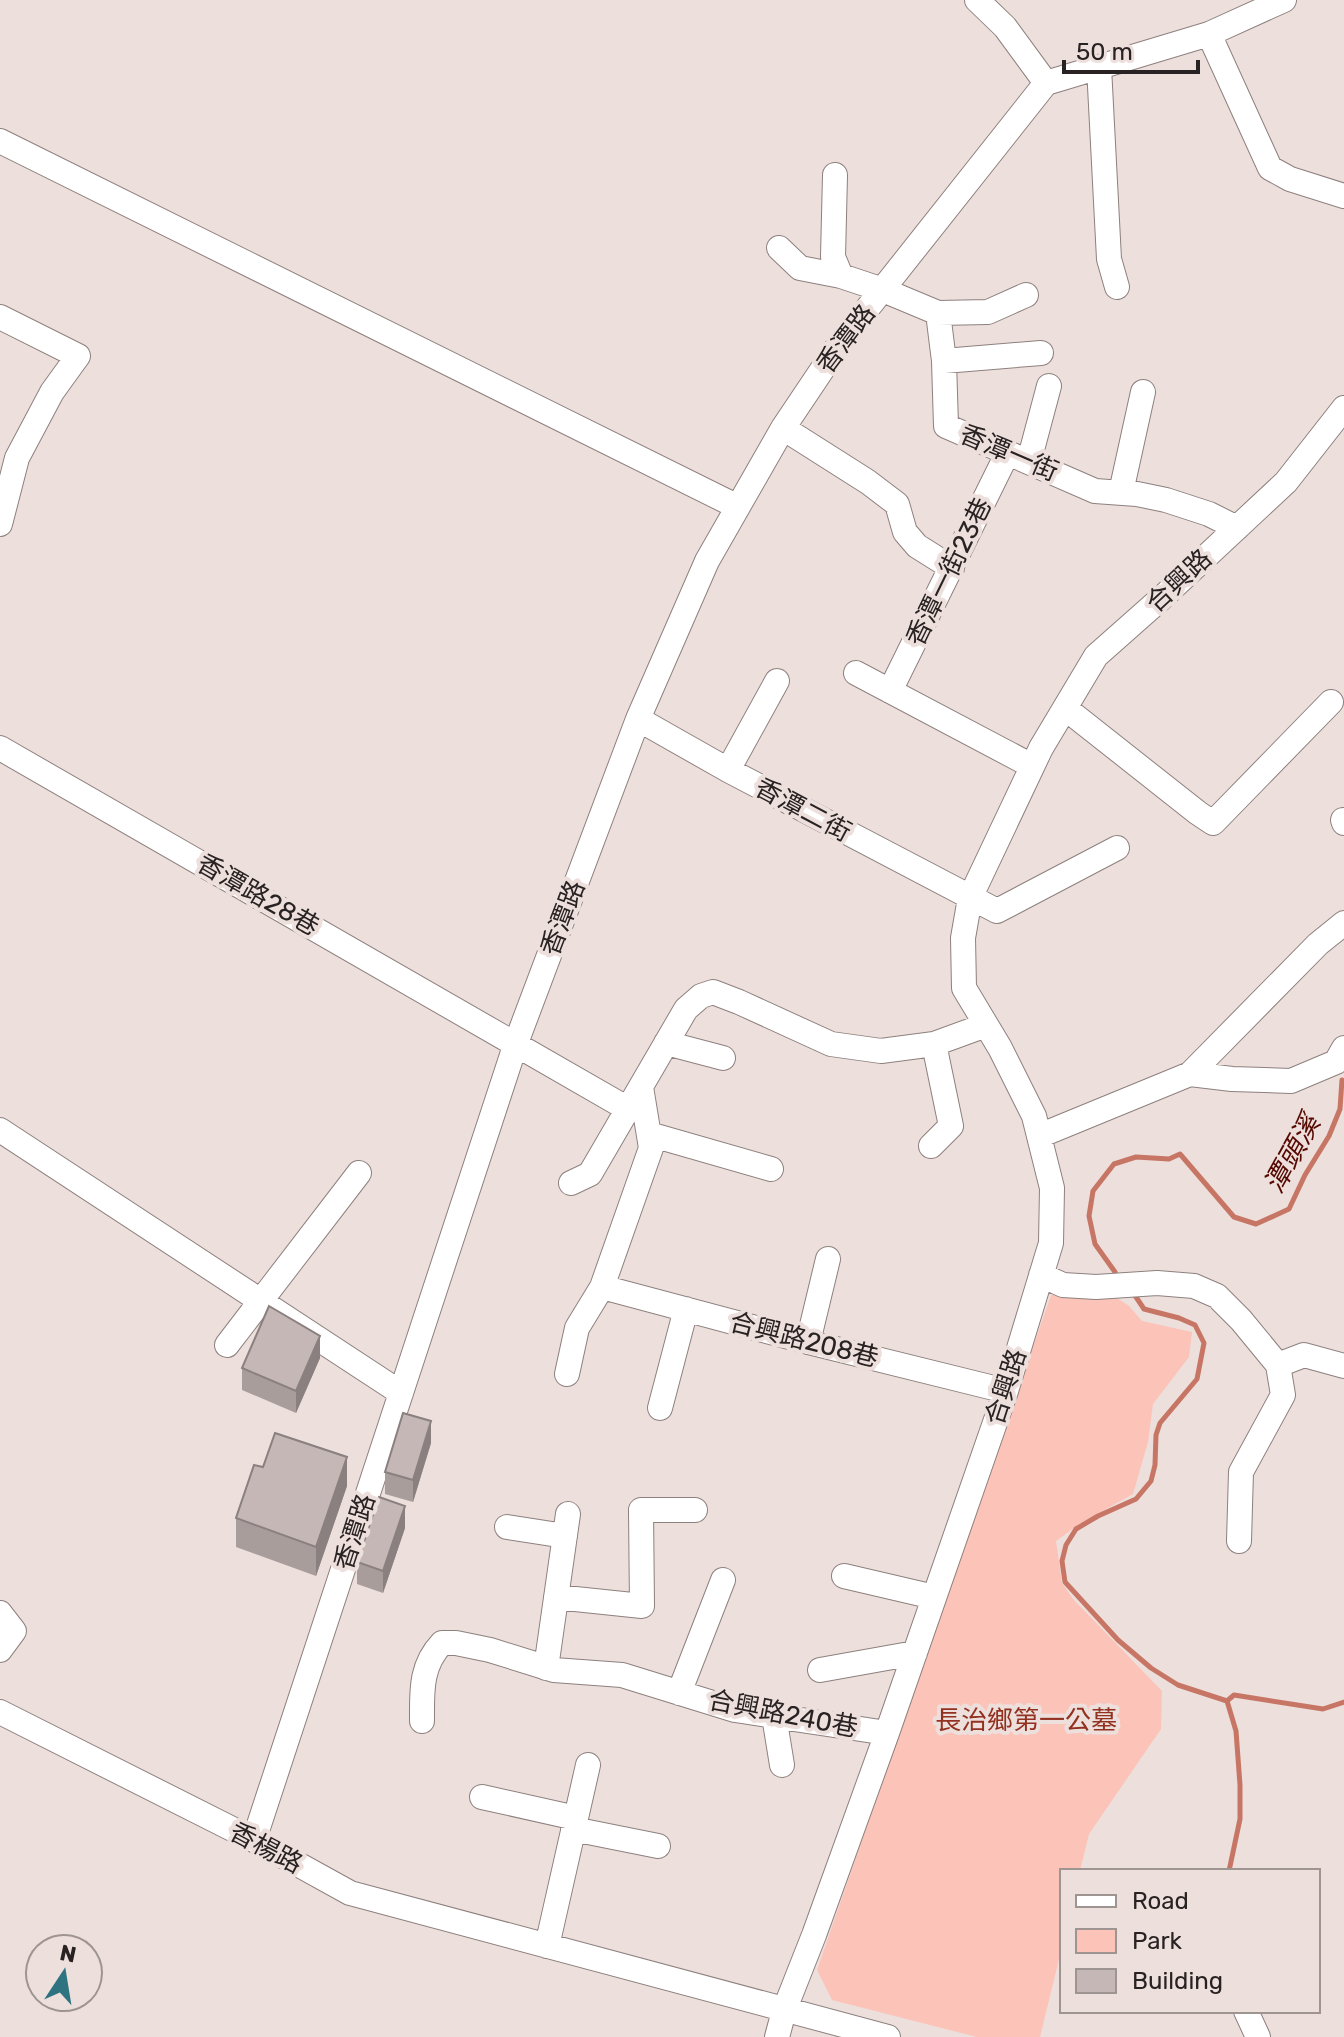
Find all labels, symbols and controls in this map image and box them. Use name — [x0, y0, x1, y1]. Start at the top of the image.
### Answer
scale bar — [1064, 24, 1198, 74]
text: 50 m — [1076, 38, 1133, 66]
street label: 香潭路 — [810, 299, 882, 379]
street label: 香潭一街 — [955, 418, 1063, 488]
street label: 香潭一街23巷 — [900, 493, 998, 651]
street label: 合興路 — [1140, 543, 1218, 619]
street label: 香潭二街 — [750, 772, 856, 848]
street label: 香潭路28巷 — [191, 848, 325, 942]
street label: 香潭路 — [535, 876, 591, 960]
water label: 潭頭溪 — [1257, 1106, 1329, 1199]
street label: 合興路208巷 — [726, 1307, 882, 1373]
street label: 合興路 — [979, 1345, 1033, 1429]
street label: 香潭路 — [328, 1490, 382, 1574]
street label: 合興路240巷 — [706, 1684, 860, 1744]
park label: 長治鄉第一公墓 — [935, 1705, 1117, 1736]
street label: 香楊路 — [224, 1816, 308, 1880]
legend — [1060, 1869, 1320, 2013]
text: Road — [1132, 1887, 1189, 1915]
text: Park — [1132, 1927, 1183, 1955]
north arrow — [24, 1933, 104, 2013]
text: N — [58, 1939, 79, 1969]
text: Building — [1132, 1967, 1223, 1995]

